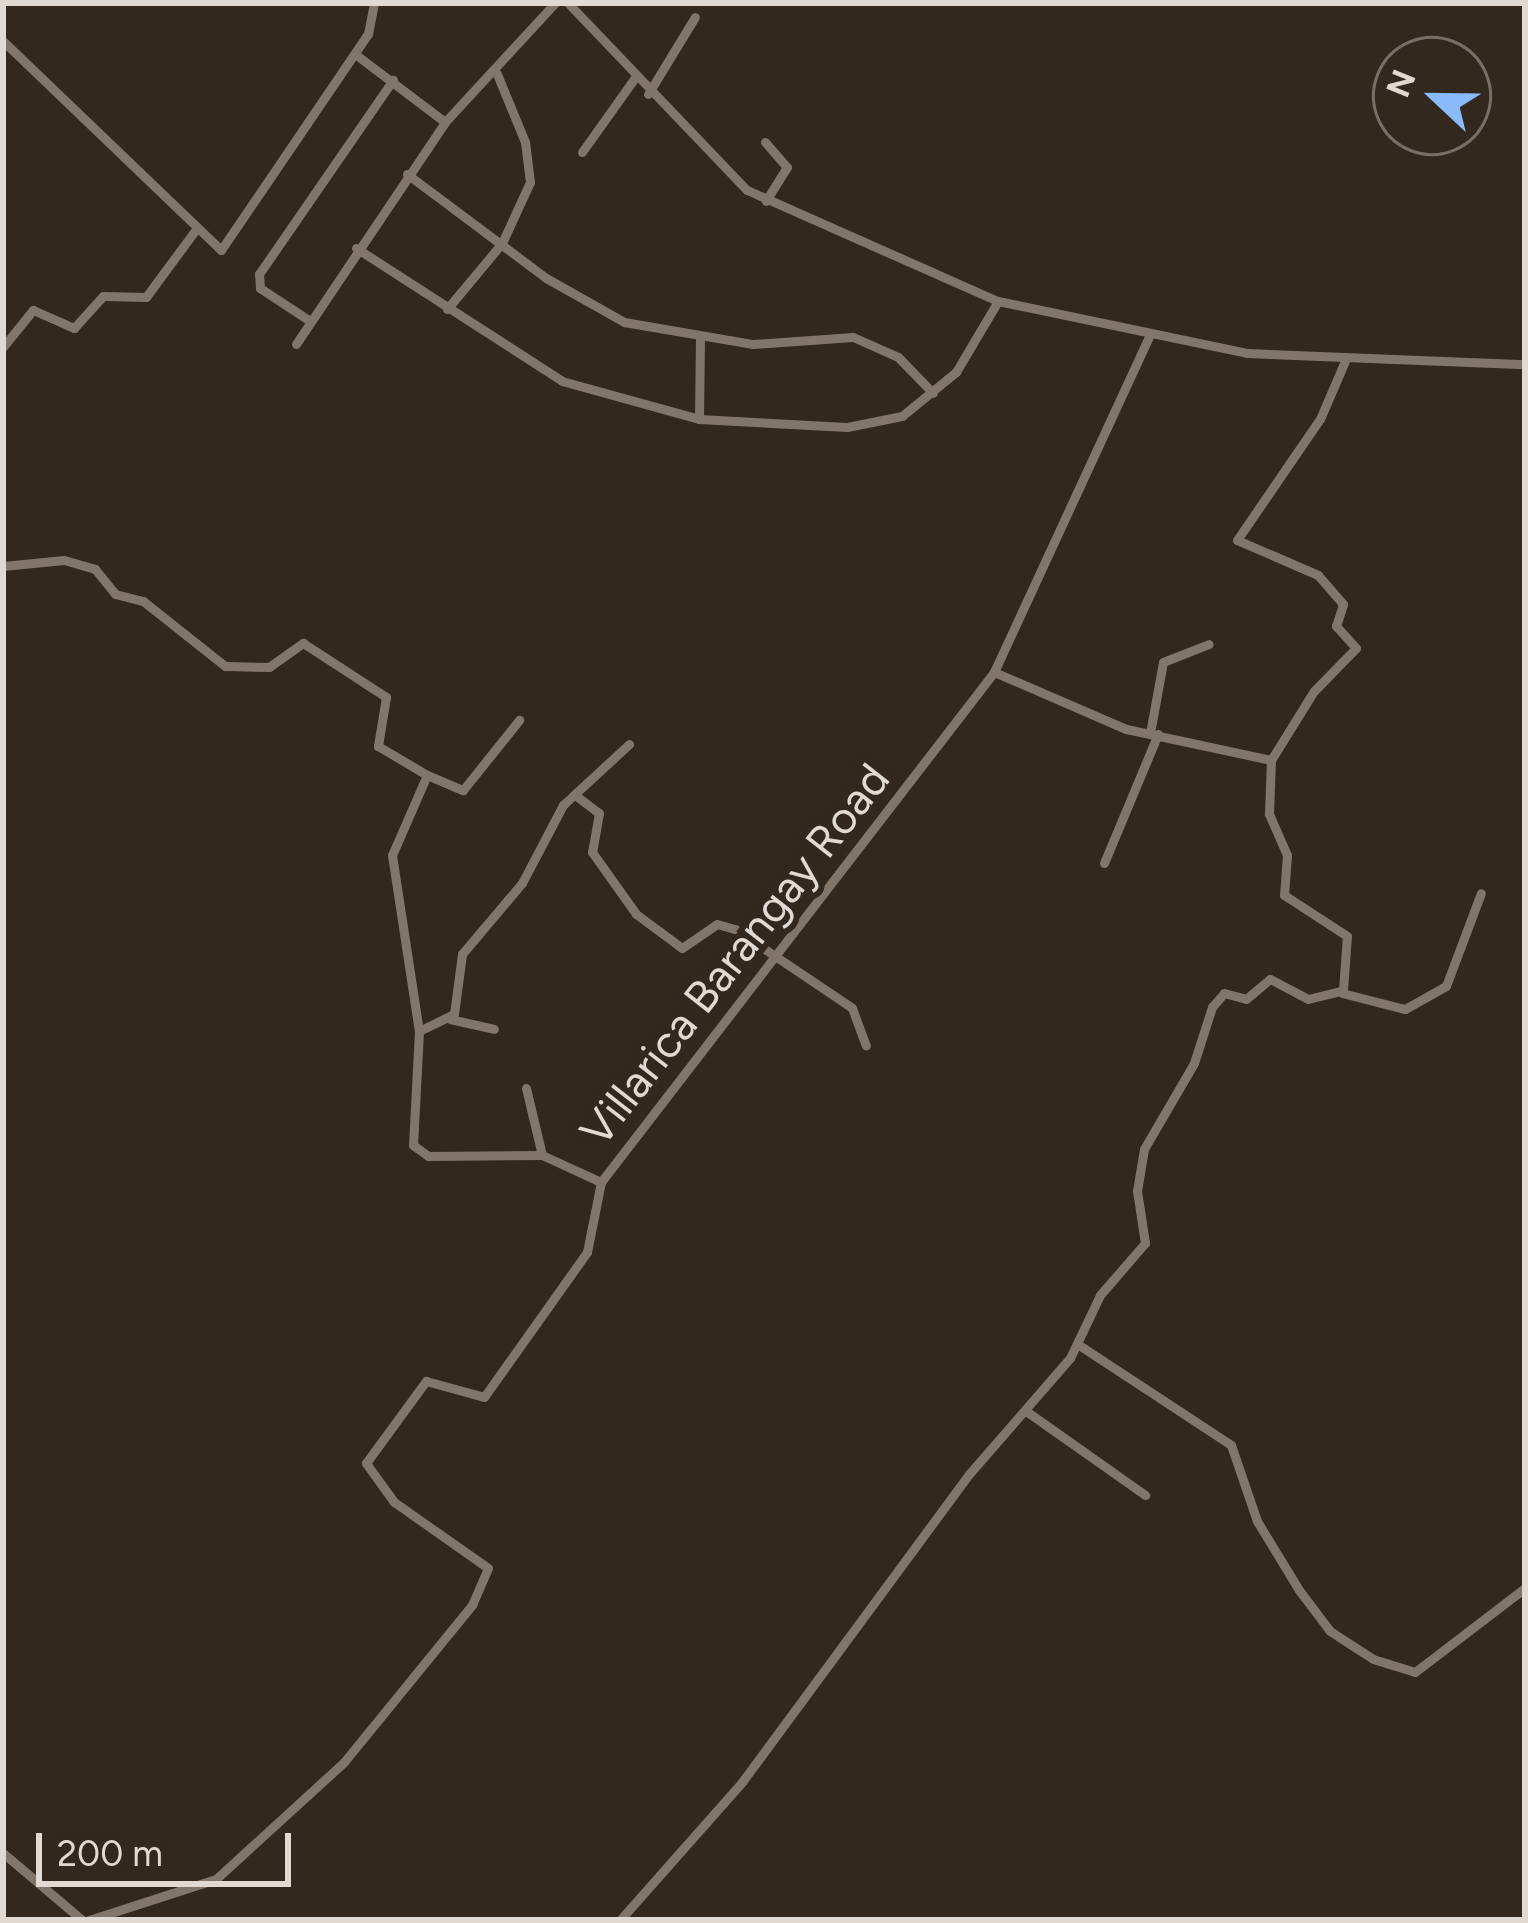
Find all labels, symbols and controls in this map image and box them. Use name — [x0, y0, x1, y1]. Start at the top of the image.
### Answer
north arrow — [1372, 36, 1492, 156]
text: N — [1378, 64, 1424, 103]
street label: Villarica Barangay Road — [569, 753, 901, 1157]
scale bar — [42, 1809, 297, 1883]
text: 200 m — [57, 1832, 163, 1875]

